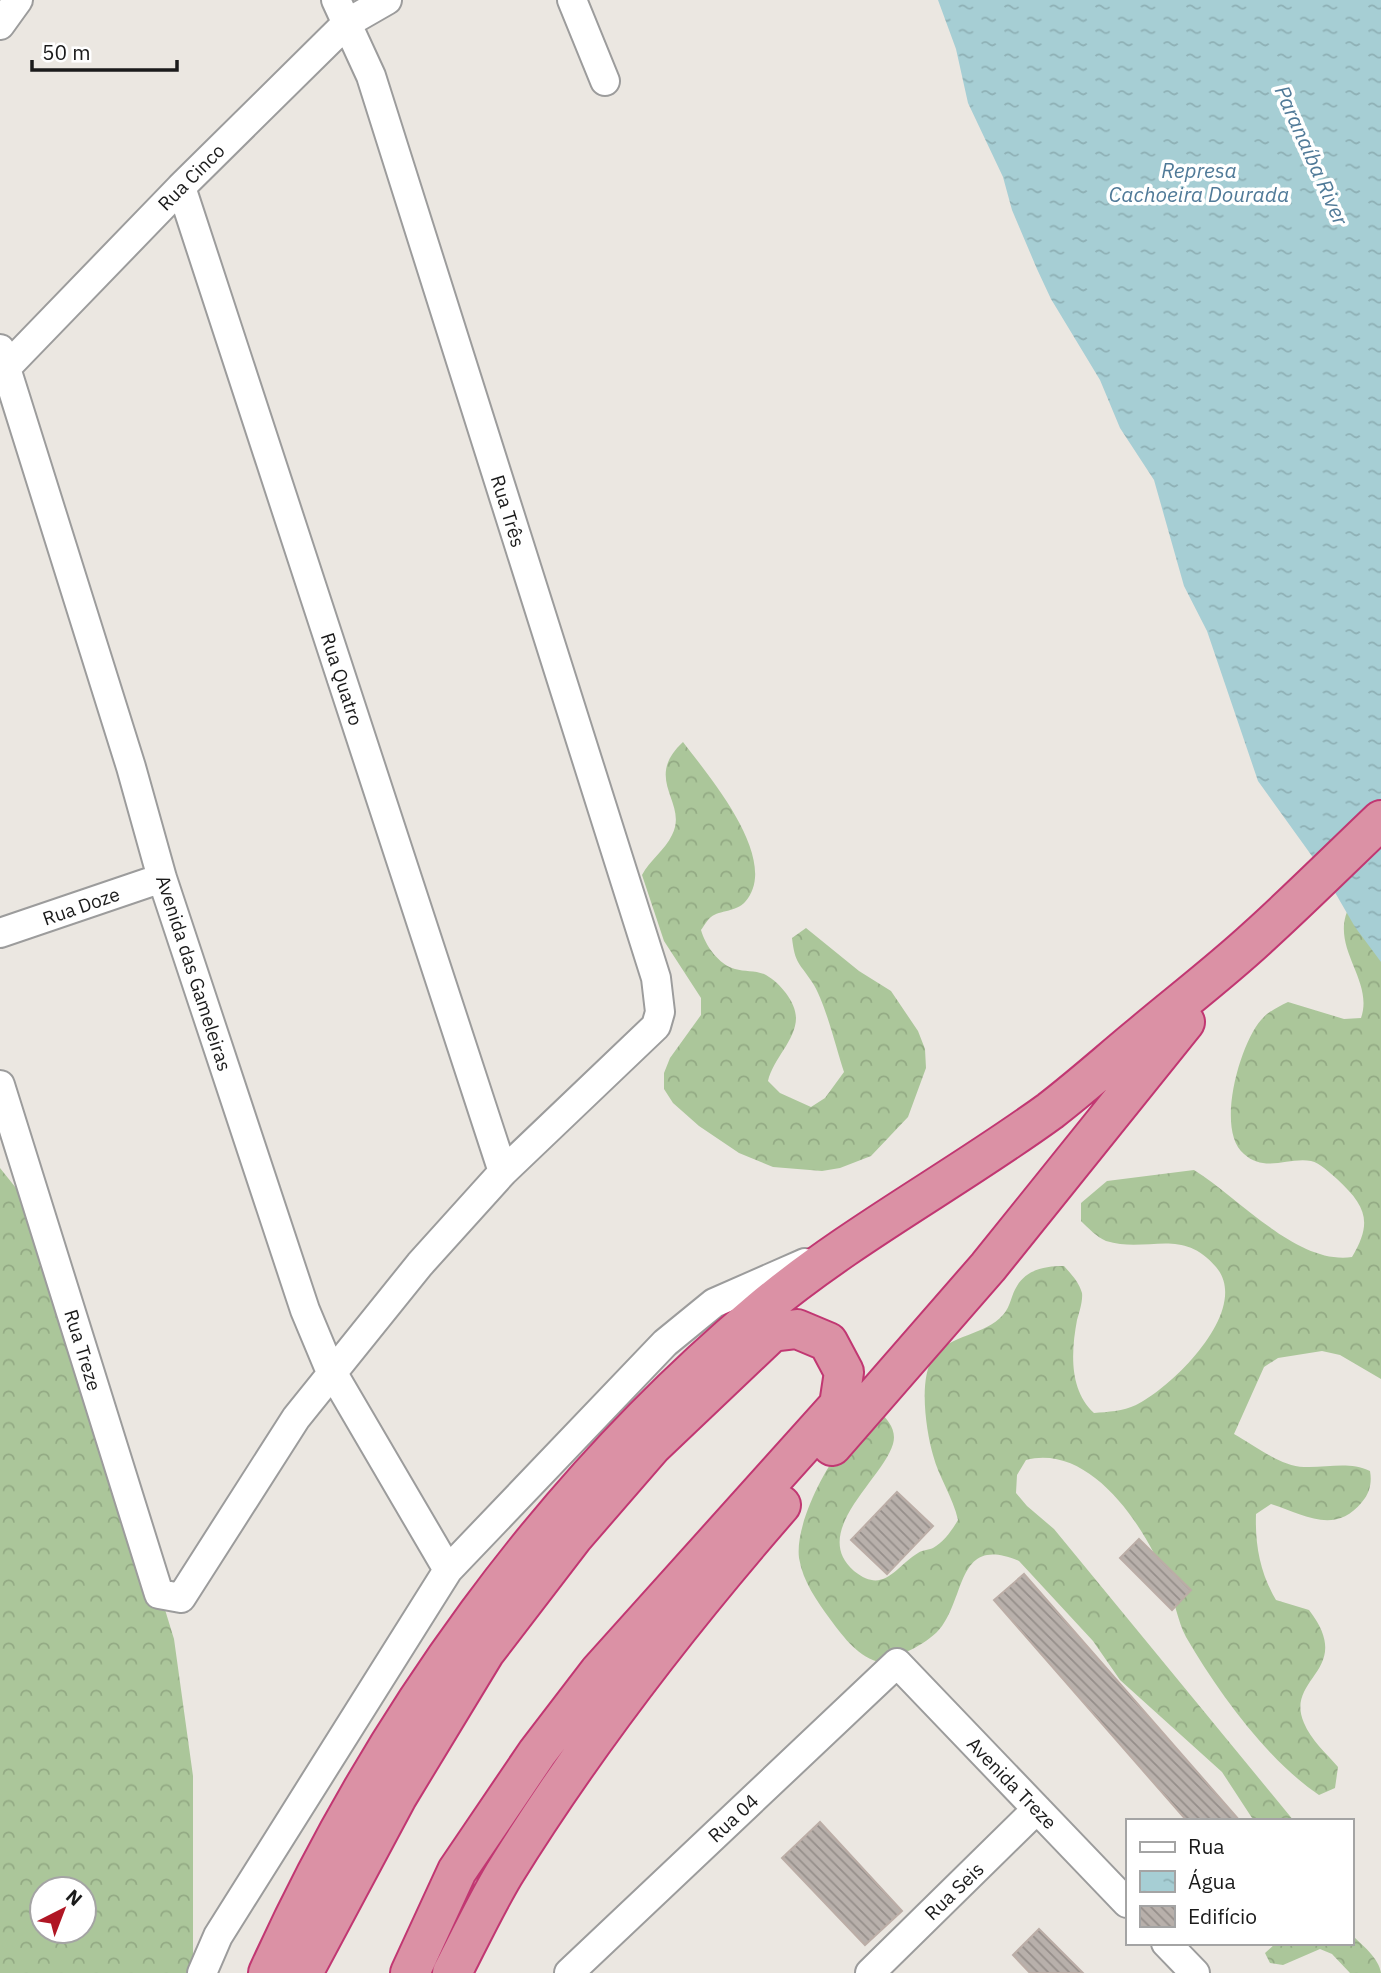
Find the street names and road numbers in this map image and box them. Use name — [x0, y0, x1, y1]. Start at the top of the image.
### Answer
street label: Rua Cinco — [152, 138, 230, 216]
street label: Rua Três — [486, 472, 530, 550]
street label: Rua Quatro — [316, 630, 368, 728]
street label: Avenida das Gameleiras — [151, 872, 237, 1074]
street label: Rua Doze — [39, 882, 123, 930]
street label: Rua Treze — [59, 1306, 107, 1394]
street label: Avenida Treze — [962, 1732, 1062, 1834]
street label: Rua 04 — [703, 1789, 763, 1847]
street label: Rua Seis — [919, 1857, 989, 1925]

